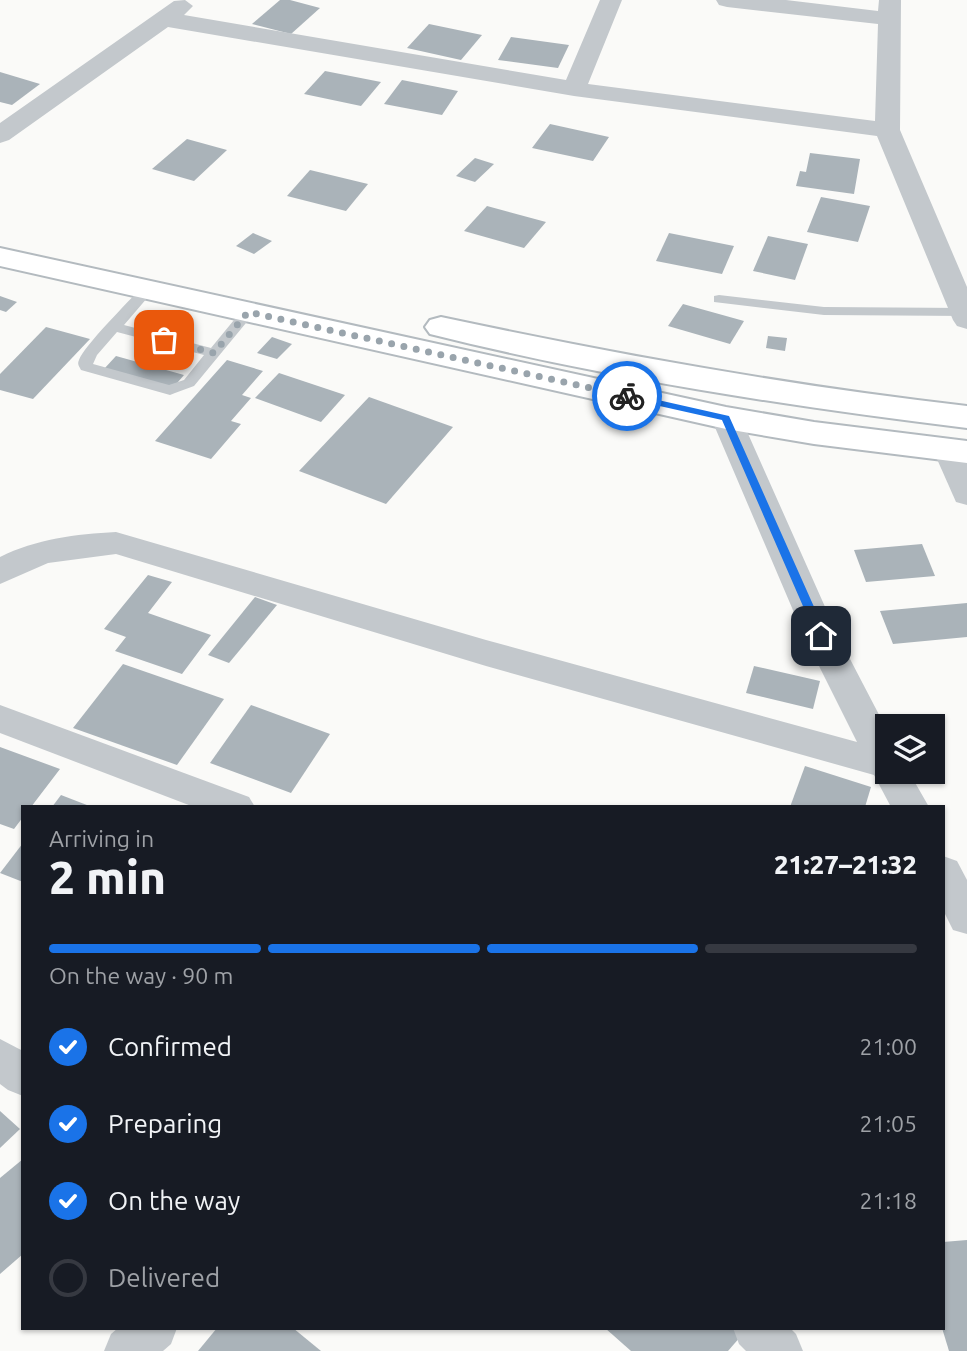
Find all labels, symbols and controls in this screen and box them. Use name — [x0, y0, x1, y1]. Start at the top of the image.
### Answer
pin — [134, 310, 194, 370]
icon: bag — [145, 321, 183, 359]
courier — [592, 361, 662, 431]
icon: bike — [608, 377, 646, 415]
pin — [791, 606, 851, 666]
icon: home — [802, 617, 840, 655]
map controls — [875, 714, 945, 784]
button: layers — [875, 714, 945, 784]
text: Arriving in — [49, 826, 154, 851]
text: 21:27–21:32 — [774, 850, 917, 879]
text: 2 min — [49, 851, 166, 903]
text: On the way · 90 m — [49, 963, 233, 988]
icon: check — [49, 1028, 87, 1066]
text: Confirmed — [108, 1032, 232, 1061]
text: 21:00 — [859, 1034, 917, 1059]
icon: check — [49, 1105, 87, 1143]
text: Preparing — [108, 1109, 222, 1138]
text: 21:05 — [859, 1111, 917, 1136]
icon: check — [49, 1182, 87, 1220]
text: On the way — [108, 1186, 240, 1215]
text: 21:18 — [859, 1188, 917, 1213]
text: Delivered — [108, 1263, 220, 1292]

